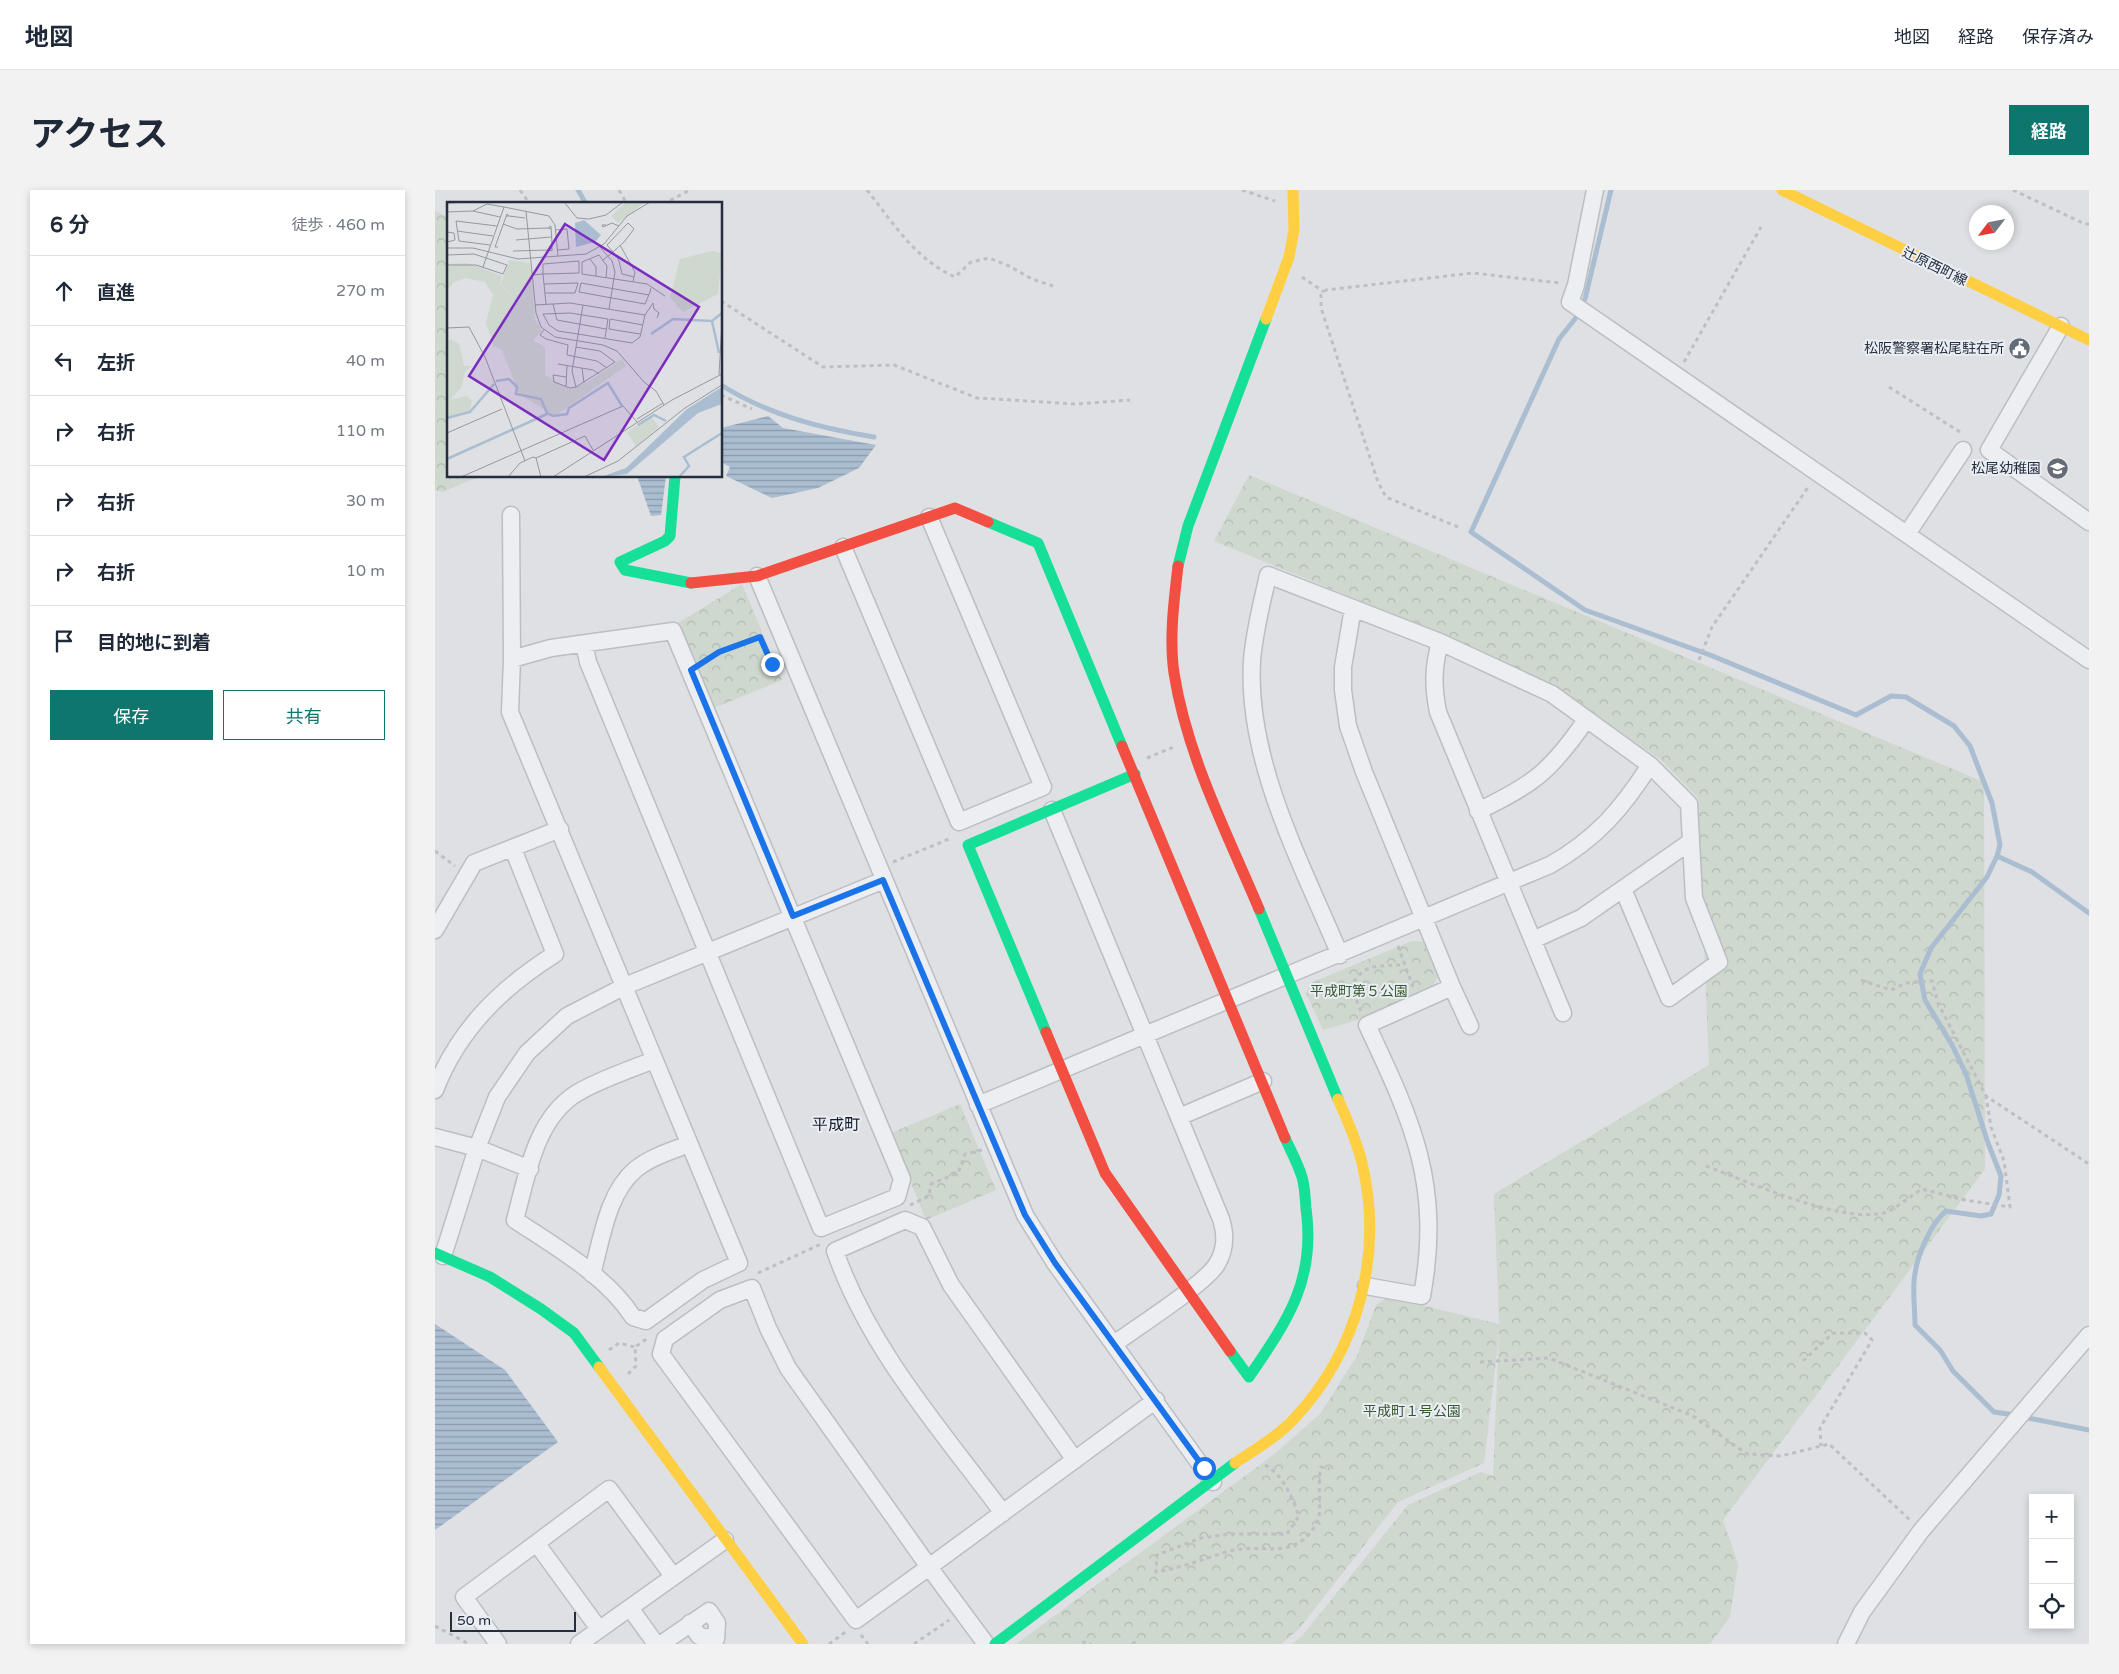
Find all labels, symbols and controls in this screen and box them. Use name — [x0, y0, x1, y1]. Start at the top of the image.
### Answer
text: 地図 — [25, 23, 73, 52]
text: 地図 — [1894, 26, 1930, 48]
text: 経路 — [1958, 26, 1994, 48]
text: 保存済み — [2022, 26, 2094, 48]
button: 経路 — [2009, 105, 2089, 155]
text: アクセス — [30, 114, 168, 156]
inset map — [447, 202, 723, 478]
north arrow — [1969, 205, 2014, 250]
text: 6 分 — [50, 213, 90, 238]
text: 徒歩 · 460 m — [292, 215, 385, 235]
street label: 辻原西町線 — [1900, 243, 1970, 289]
icon: ahead — [50, 277, 78, 305]
text: 270 m — [336, 281, 385, 301]
text: 直進 — [97, 282, 135, 304]
public building icon: 松阪警察署松尾駐在所 — [2008, 336, 2032, 360]
place label: 松阪警察署松尾駐在所 — [1864, 340, 2004, 357]
icon: left — [50, 347, 78, 375]
text: 40 m — [346, 351, 385, 371]
text: 左折 — [97, 352, 135, 374]
icon: right — [50, 417, 78, 445]
text: 110 m — [336, 421, 385, 441]
text: 右折 — [97, 422, 135, 444]
school or university icon: 松尾幼稚園 — [2045, 456, 2069, 480]
place label: 松尾幼稚園 — [1971, 460, 2041, 477]
icon: right — [50, 487, 78, 515]
text: 30 m — [346, 491, 385, 511]
text: 右折 — [97, 492, 135, 514]
icon: right — [50, 557, 78, 585]
text: 10 m — [346, 561, 385, 581]
text: 右折 — [97, 562, 135, 584]
icon: arrive — [50, 627, 78, 655]
text: 目的地に到着 — [97, 632, 211, 654]
route end — [761, 653, 784, 676]
button: 保存 — [50, 690, 213, 740]
button: 共有 — [223, 690, 385, 740]
park label: 平成町第５公園 — [1310, 983, 1408, 1000]
district label: 平成町 — [812, 1115, 860, 1135]
park label: 平成町１号公園 — [1363, 1403, 1461, 1420]
route start — [1193, 1457, 1216, 1480]
map controls — [2029, 1494, 2074, 1629]
button: + — [2029, 1494, 2074, 1539]
button: − — [2029, 1539, 2074, 1584]
button: locate — [2029, 1584, 2074, 1629]
scale bar — [450, 1609, 576, 1632]
text: 50 m — [457, 1612, 491, 1629]

